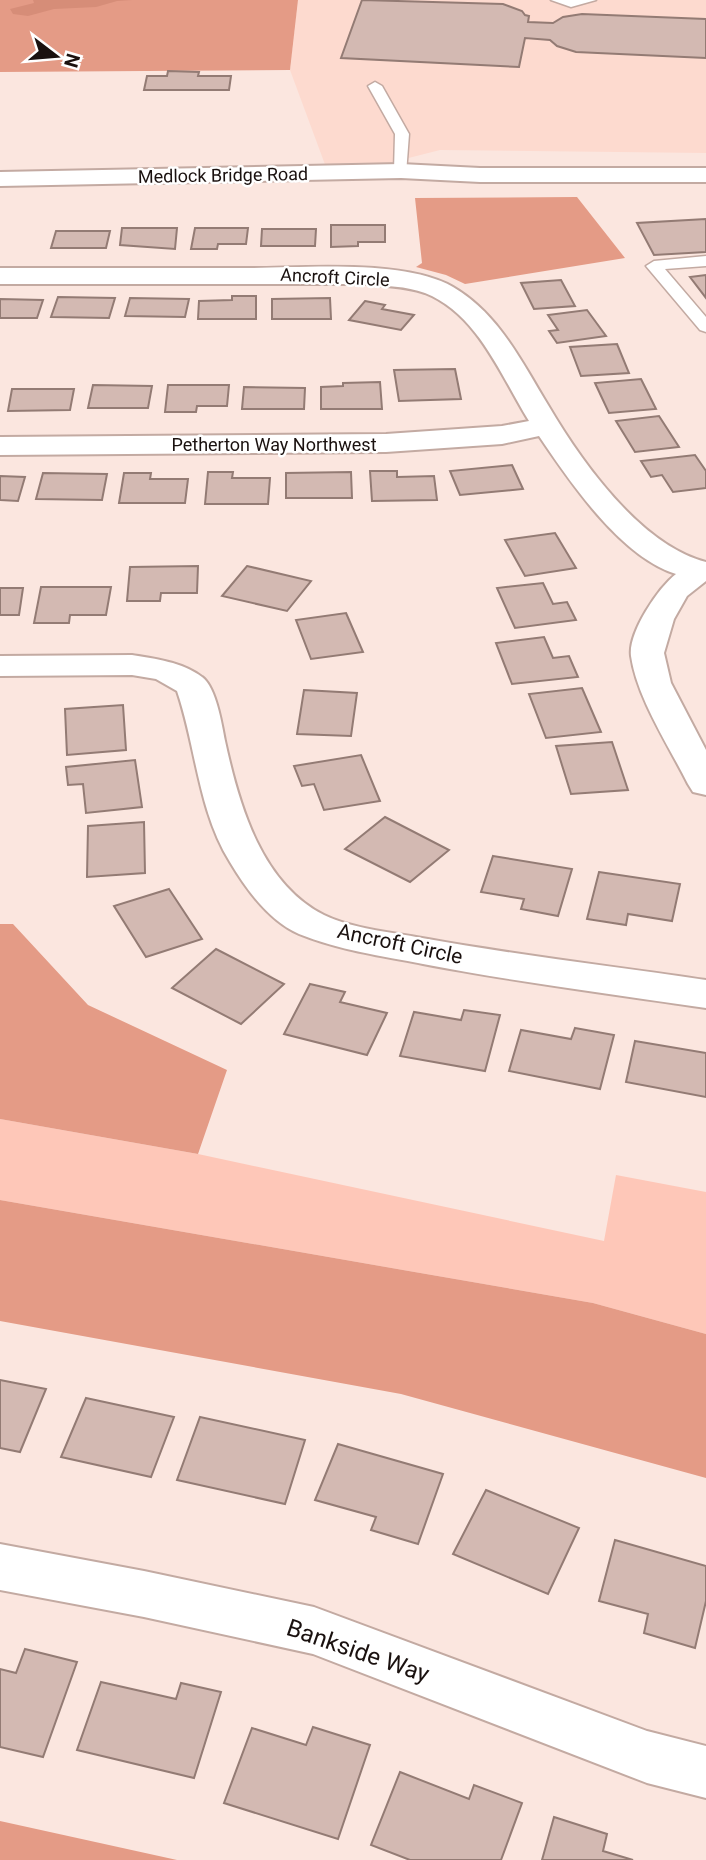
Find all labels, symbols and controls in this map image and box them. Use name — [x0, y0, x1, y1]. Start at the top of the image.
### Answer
north arrow — [21, 21, 91, 91]
text: N — [59, 51, 85, 70]
street label: Medlock Bridge Road — [138, 163, 308, 187]
street label: Ancroft Circle — [280, 264, 390, 290]
street label: Petherton Way Northwest — [171, 434, 377, 455]
street label: Ancroft Circle — [335, 919, 465, 969]
street label: Bankside Way — [283, 1614, 434, 1689]

